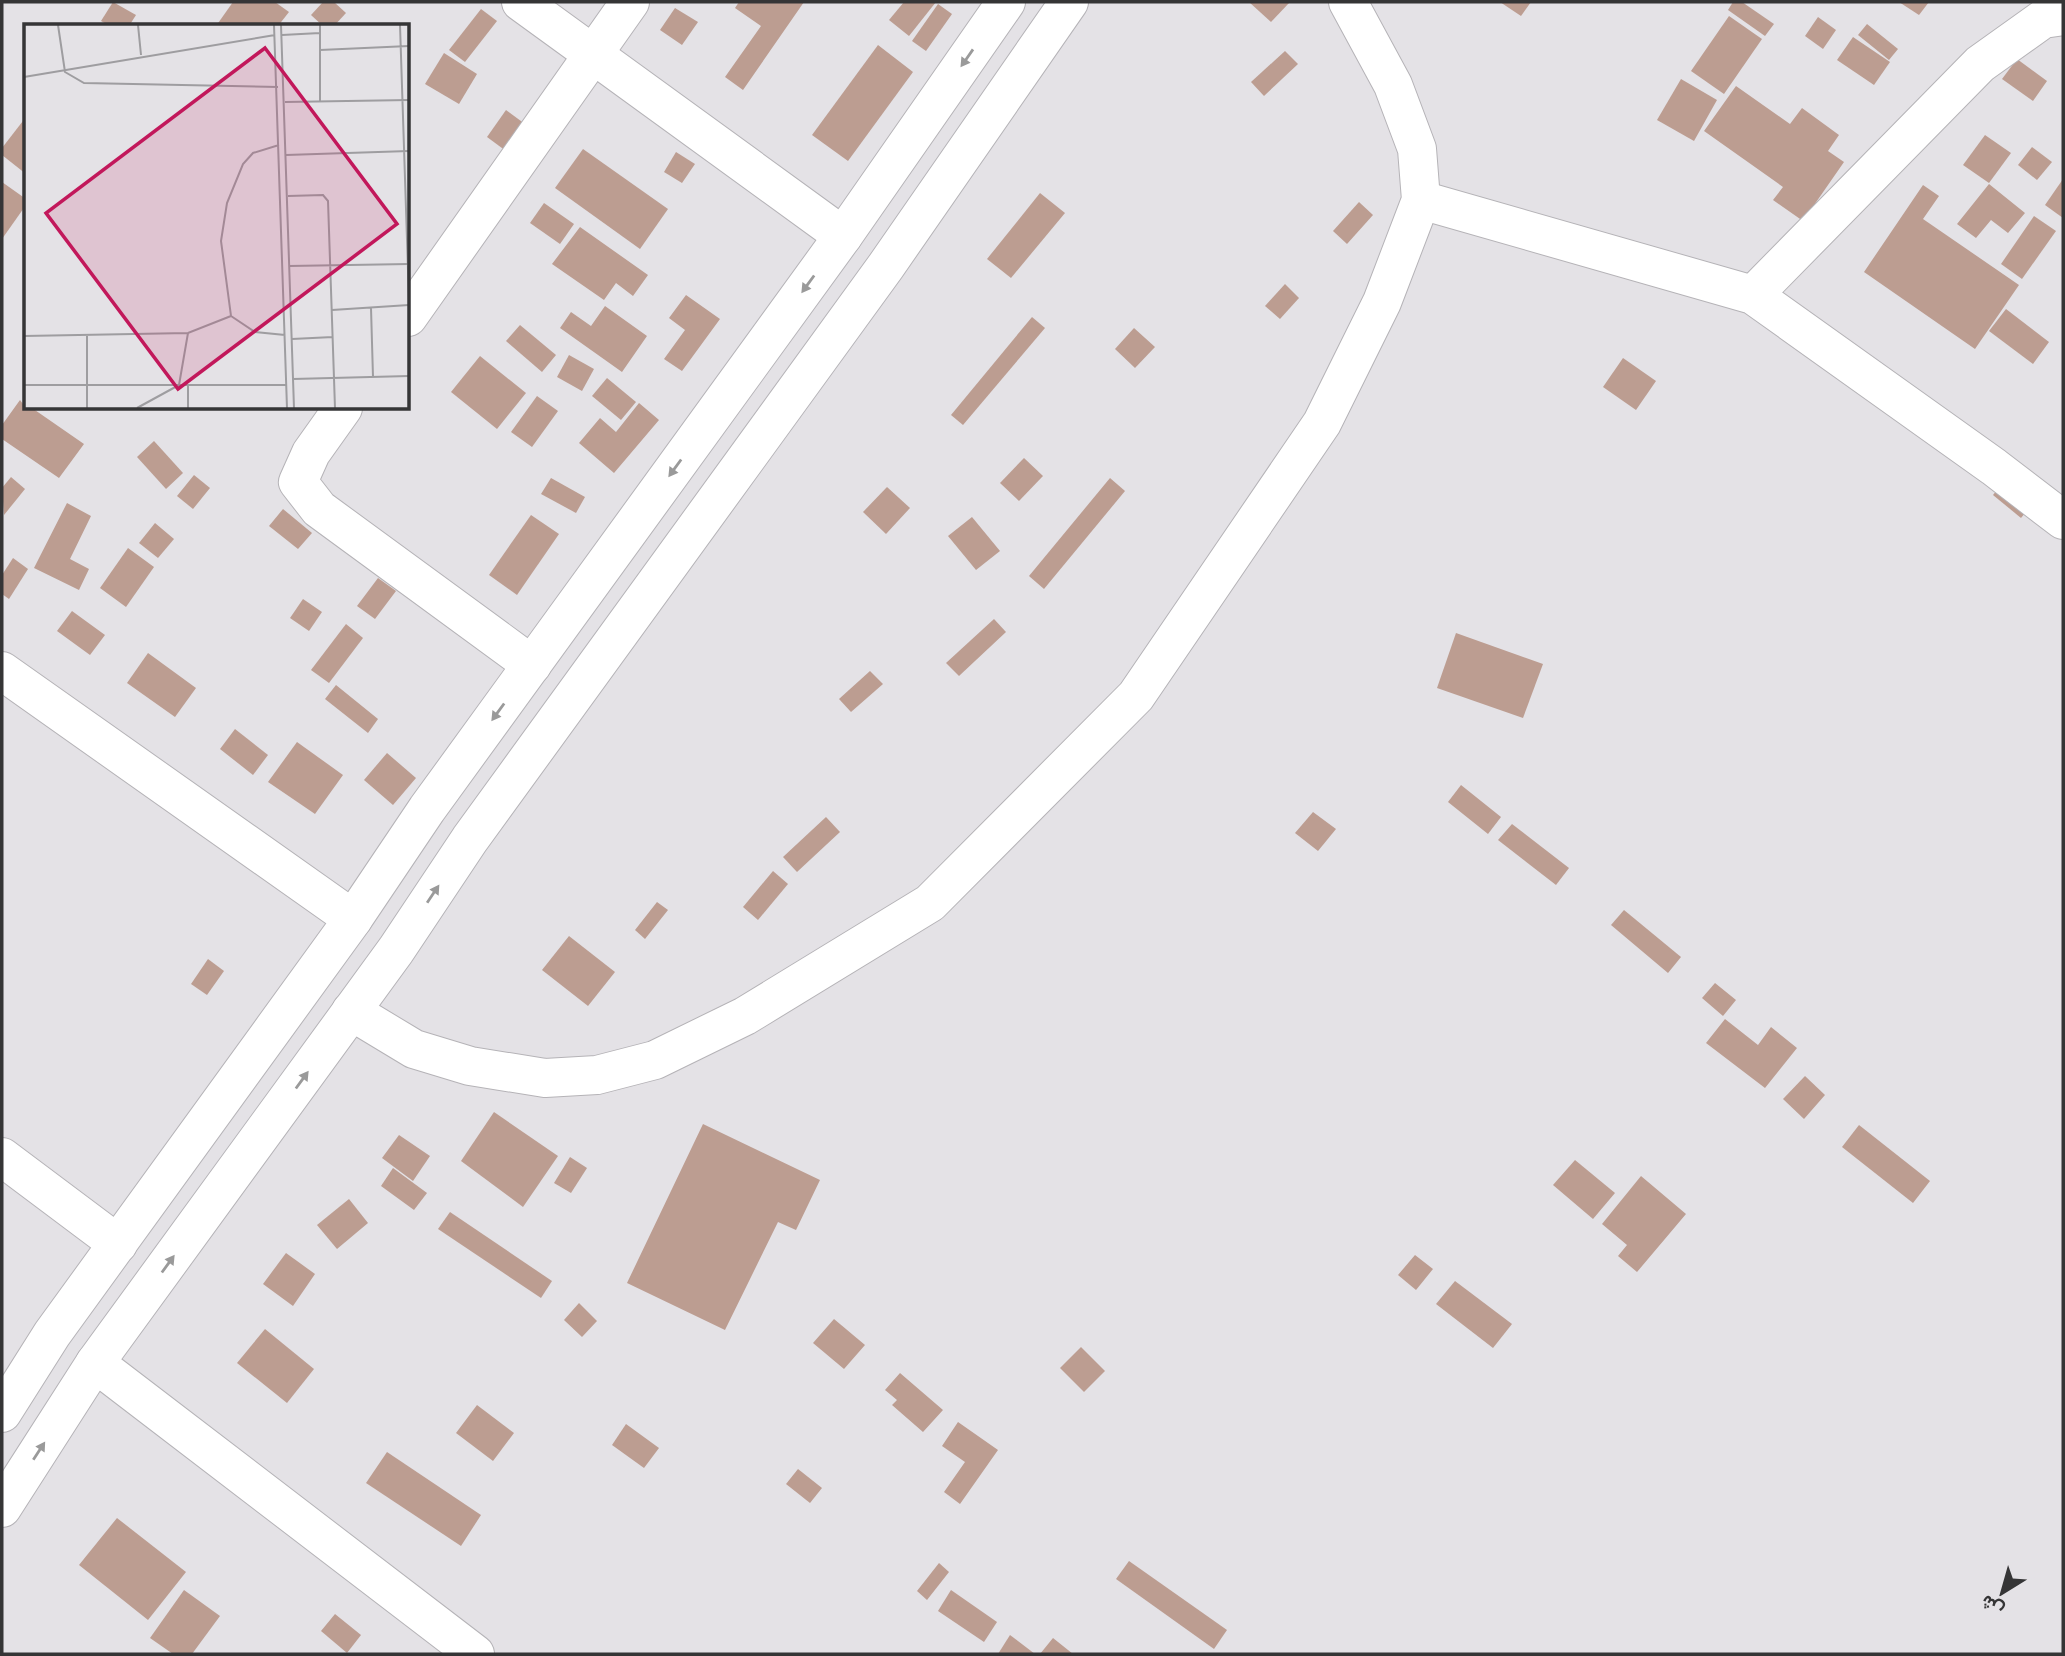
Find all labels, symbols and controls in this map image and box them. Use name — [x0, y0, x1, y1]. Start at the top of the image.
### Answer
inset map — [24, 24, 410, 410]
one-way arrow — [960, 49, 974, 67]
one-way arrow — [802, 275, 816, 293]
one-way arrow — [667, 459, 682, 477]
one-way arrow — [491, 703, 505, 721]
one-way arrow — [427, 884, 440, 904]
one-way arrow — [295, 1071, 309, 1089]
one-way arrow — [161, 1255, 175, 1273]
one-way arrow — [32, 1442, 46, 1460]
north arrow — [1967, 1558, 2037, 1628]
text: ش — [1977, 1590, 2008, 1621]

